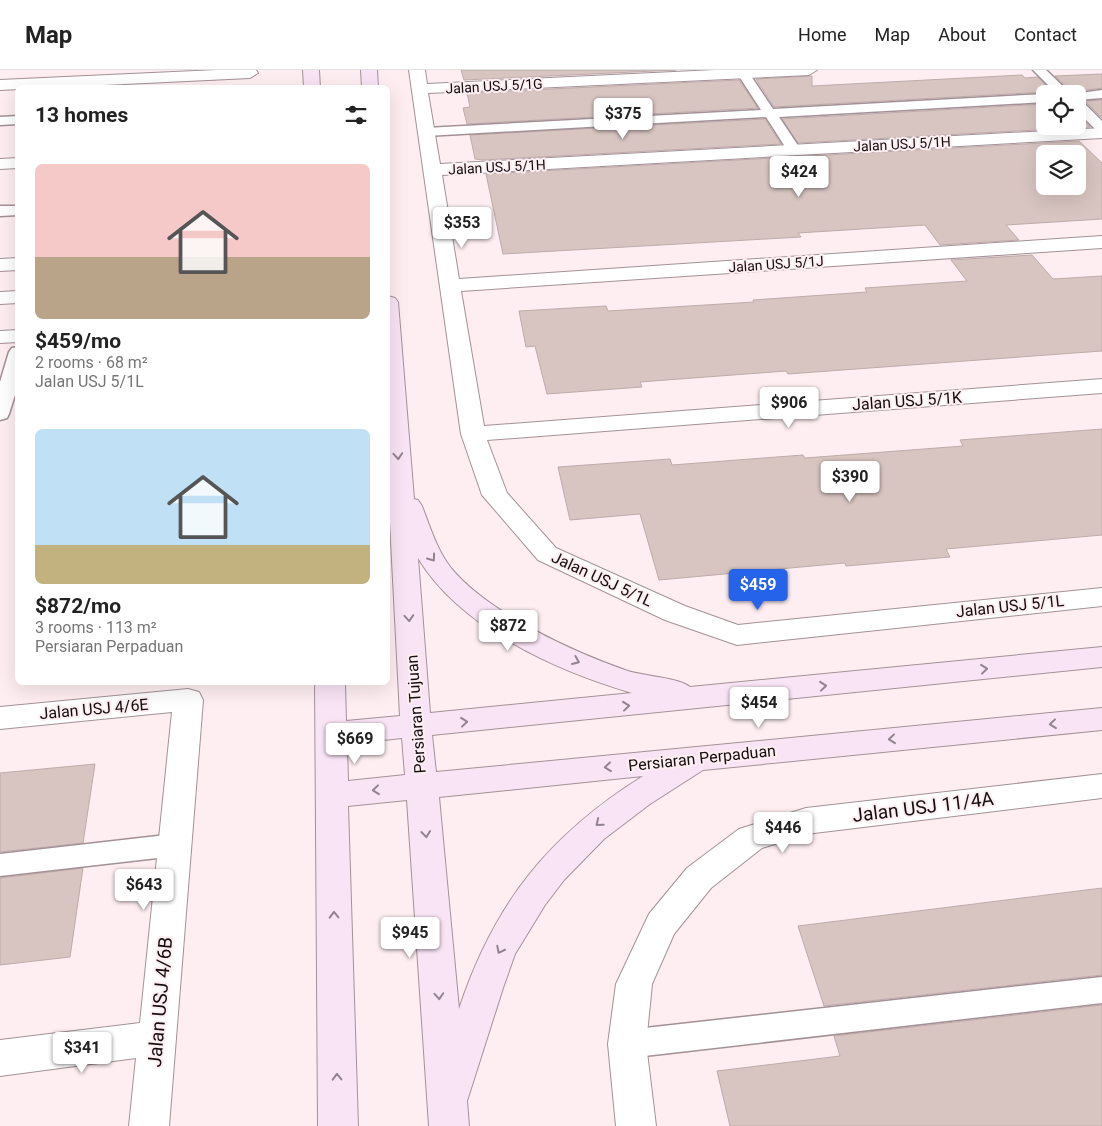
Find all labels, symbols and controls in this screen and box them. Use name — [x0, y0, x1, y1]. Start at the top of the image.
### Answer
text: Map — [25, 21, 72, 49]
text: Home — [798, 24, 847, 45]
text: Map — [875, 24, 910, 45]
text: About — [938, 24, 986, 45]
text: Contact — [1014, 24, 1077, 45]
street label: Jalan USJ 5/1G — [445, 75, 543, 97]
map controls — [1036, 85, 1086, 195]
button: locate — [1036, 85, 1086, 135]
pin: $375 — [593, 98, 653, 140]
icon: filters — [342, 101, 370, 129]
text: 13 homes — [35, 103, 128, 127]
text: $375 — [605, 104, 641, 123]
street label: Jalan USJ 5/1H — [853, 133, 951, 155]
button: layers — [1036, 145, 1086, 195]
street label: Jalan USJ 5/1H — [448, 156, 546, 178]
pin: $424 — [769, 156, 829, 198]
text: $424 — [781, 162, 817, 181]
icon: home — [158, 197, 248, 287]
pin: $353 — [432, 206, 492, 249]
text: $353 — [444, 213, 480, 232]
street label: Jalan USJ 5/1J — [728, 253, 824, 275]
text: $459/mo — [35, 329, 121, 353]
text: 2 rooms · 68 m² — [35, 353, 148, 372]
text: Jalan USJ 5/1L — [35, 372, 144, 391]
pin: $906 — [759, 386, 819, 429]
street label: Jalan USJ 5/1K — [851, 388, 964, 414]
text: $906 — [771, 393, 807, 412]
one-way arrow — [392, 452, 403, 460]
pin: $390 — [820, 460, 880, 503]
icon: home — [158, 462, 248, 552]
text: $390 — [832, 467, 868, 486]
street label: Jalan USJ 5/1L — [549, 547, 656, 611]
one-way arrow — [426, 552, 434, 561]
pin: $459 — [728, 568, 788, 611]
text: $459 — [740, 575, 776, 594]
street label: Jalan USJ 5/1L — [955, 591, 1065, 621]
text: $872/mo — [35, 594, 121, 618]
pin: $872 — [478, 610, 538, 652]
one-way arrow — [403, 614, 414, 622]
text: $872 — [490, 616, 526, 635]
text: 3 rooms · 113 m² — [35, 618, 157, 637]
text: Persiaran Perpaduan — [35, 637, 183, 656]
street label: Persiaran Tujuan — [402, 654, 430, 774]
one-way arrow — [571, 655, 580, 665]
one-way arrow — [981, 664, 989, 675]
one-way arrow — [819, 681, 827, 692]
pin: $454 — [729, 686, 789, 729]
text: $454 — [741, 693, 777, 712]
street label: Jalan USJ 4/6E — [39, 695, 149, 723]
one-way arrow — [622, 701, 630, 712]
one-way arrow — [461, 717, 469, 728]
one-way arrow — [1049, 718, 1057, 729]
pin: $669 — [325, 722, 385, 765]
text: $669 — [337, 729, 373, 748]
one-way arrow — [887, 734, 895, 745]
street label: Persiaran Perpaduan — [627, 741, 777, 775]
one-way arrow — [604, 762, 612, 773]
one-way arrow — [372, 784, 380, 795]
street label: Jalan USJ 11/4A — [851, 787, 995, 827]
pin: $446 — [753, 812, 813, 854]
one-way arrow — [596, 817, 605, 826]
text: $446 — [765, 818, 801, 837]
one-way arrow — [420, 831, 431, 839]
pin: $643 — [114, 868, 174, 911]
text: $643 — [126, 875, 162, 894]
one-way arrow — [329, 911, 339, 918]
pin: $945 — [380, 916, 440, 959]
text: $945 — [392, 923, 428, 942]
street label: Jalan USJ 4/6B — [143, 936, 177, 1068]
one-way arrow — [496, 945, 506, 954]
one-way arrow — [433, 993, 444, 1001]
pin: $341 — [52, 1032, 112, 1074]
text: $341 — [64, 1038, 100, 1057]
one-way arrow — [332, 1073, 343, 1081]

